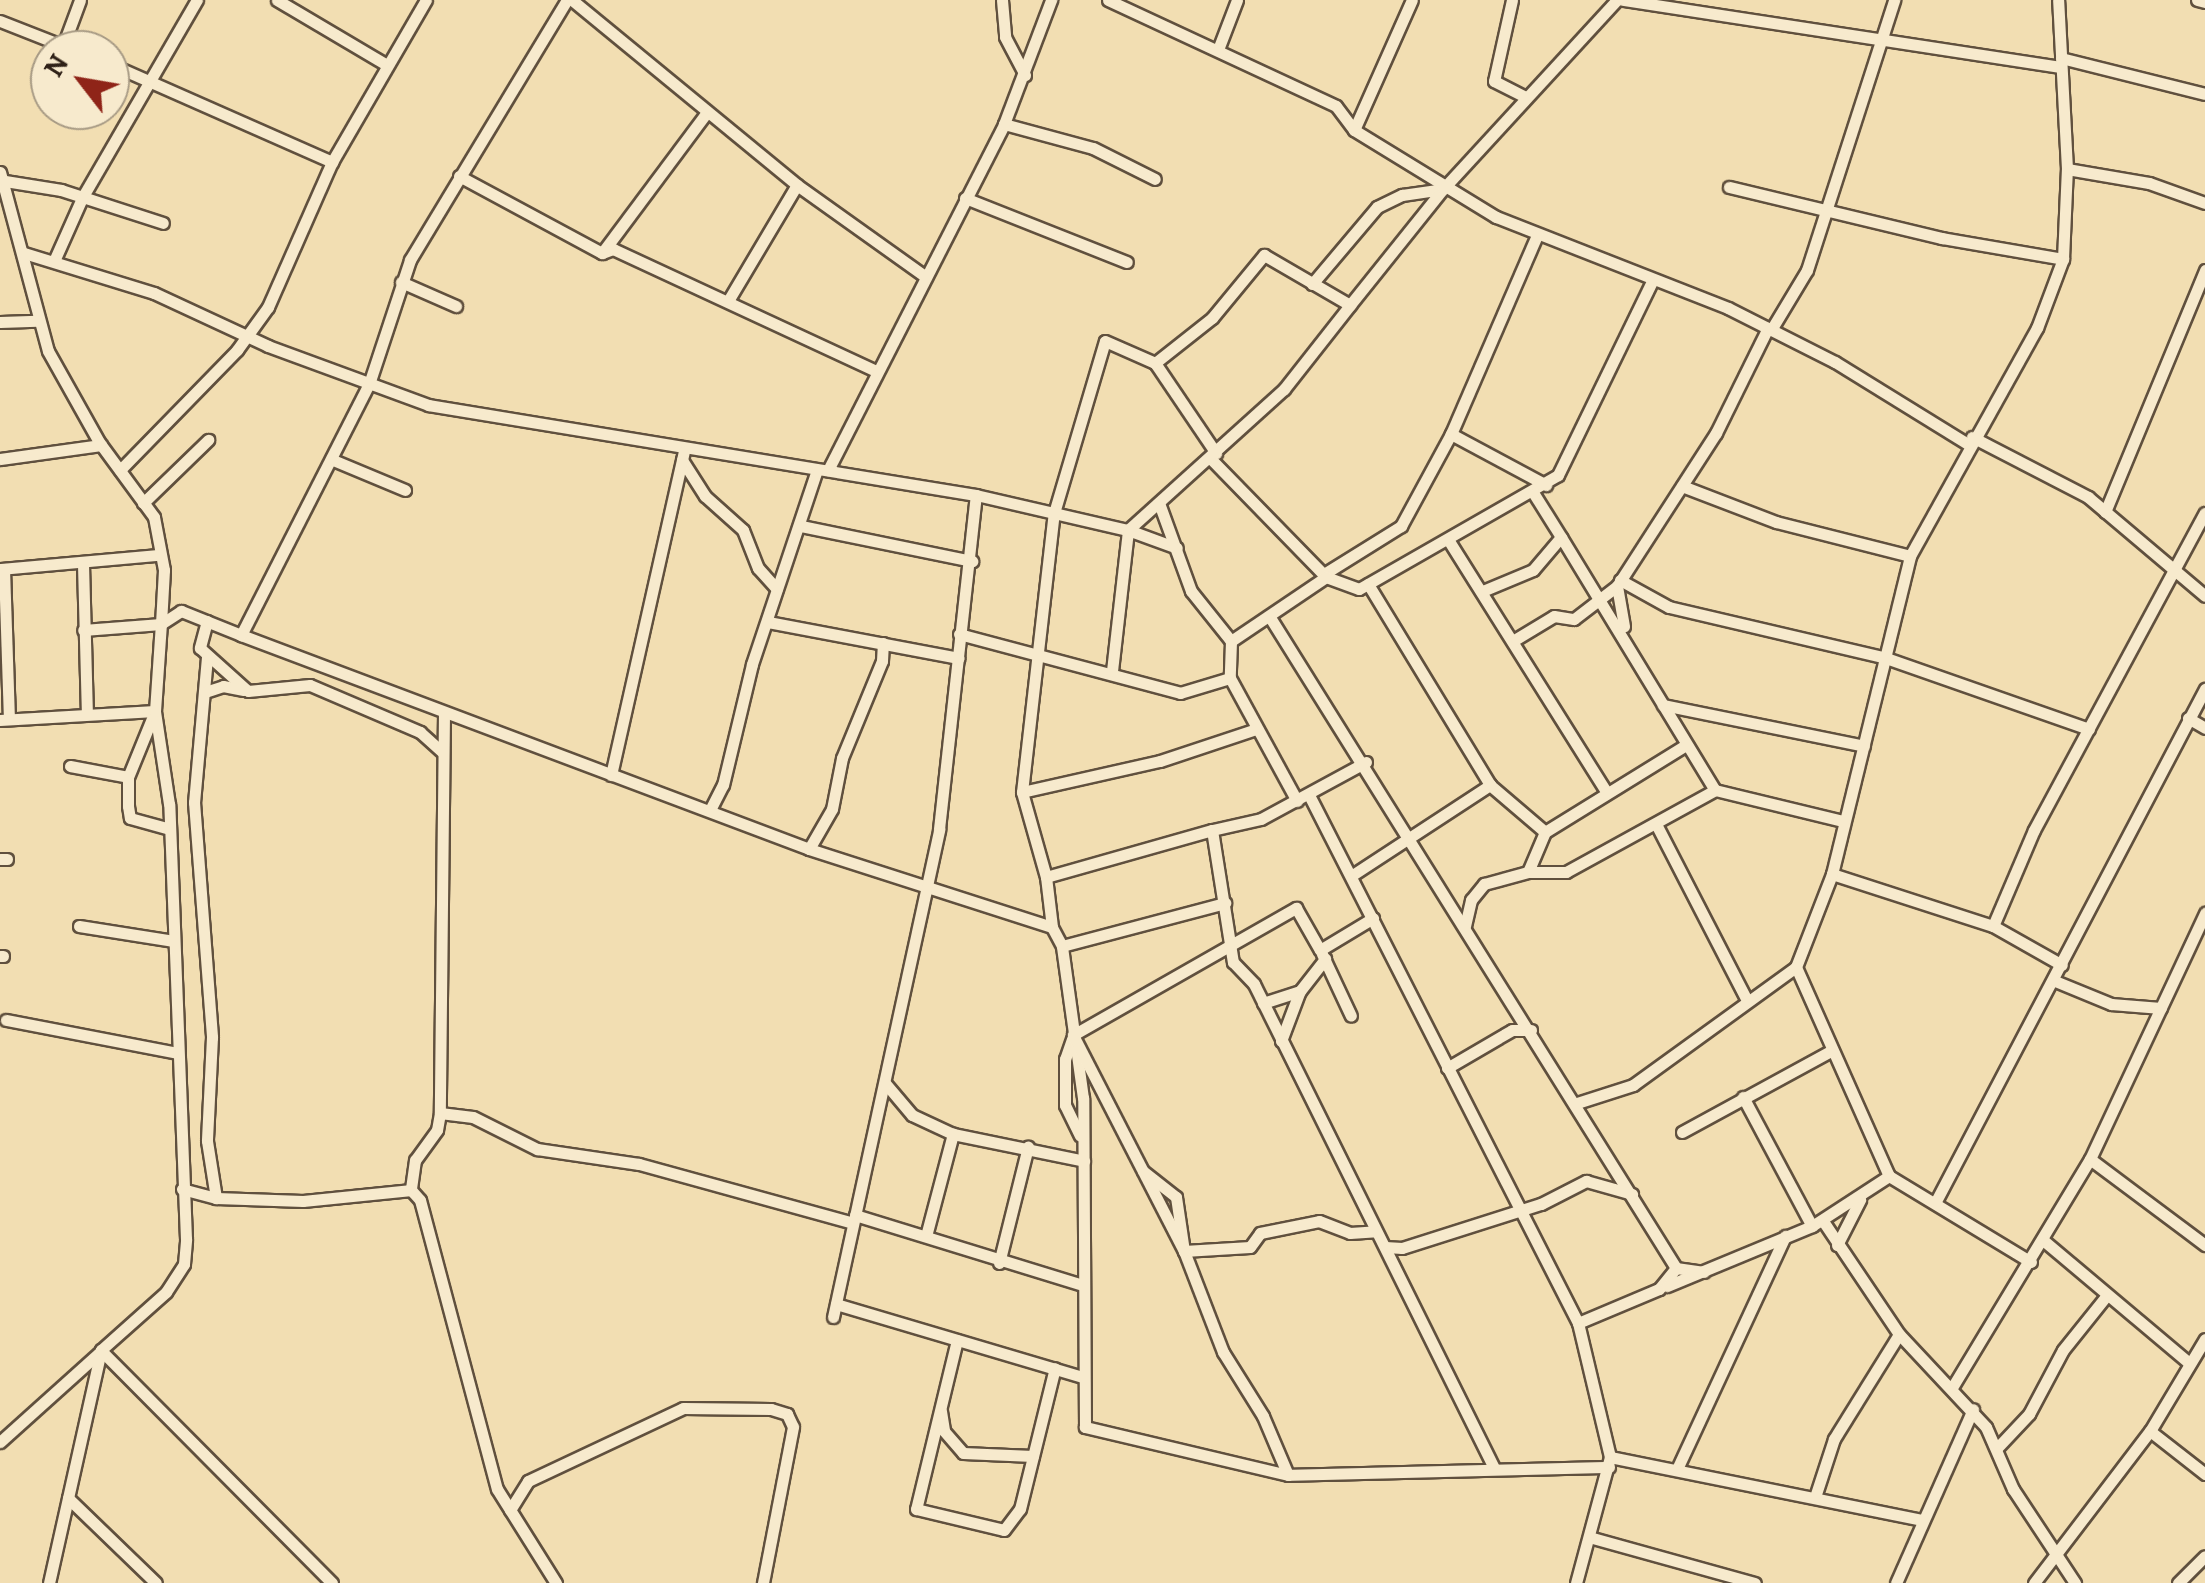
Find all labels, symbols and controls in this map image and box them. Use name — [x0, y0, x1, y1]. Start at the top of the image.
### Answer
north arrow — [30, 30, 130, 130]
text: N — [34, 47, 78, 84]

